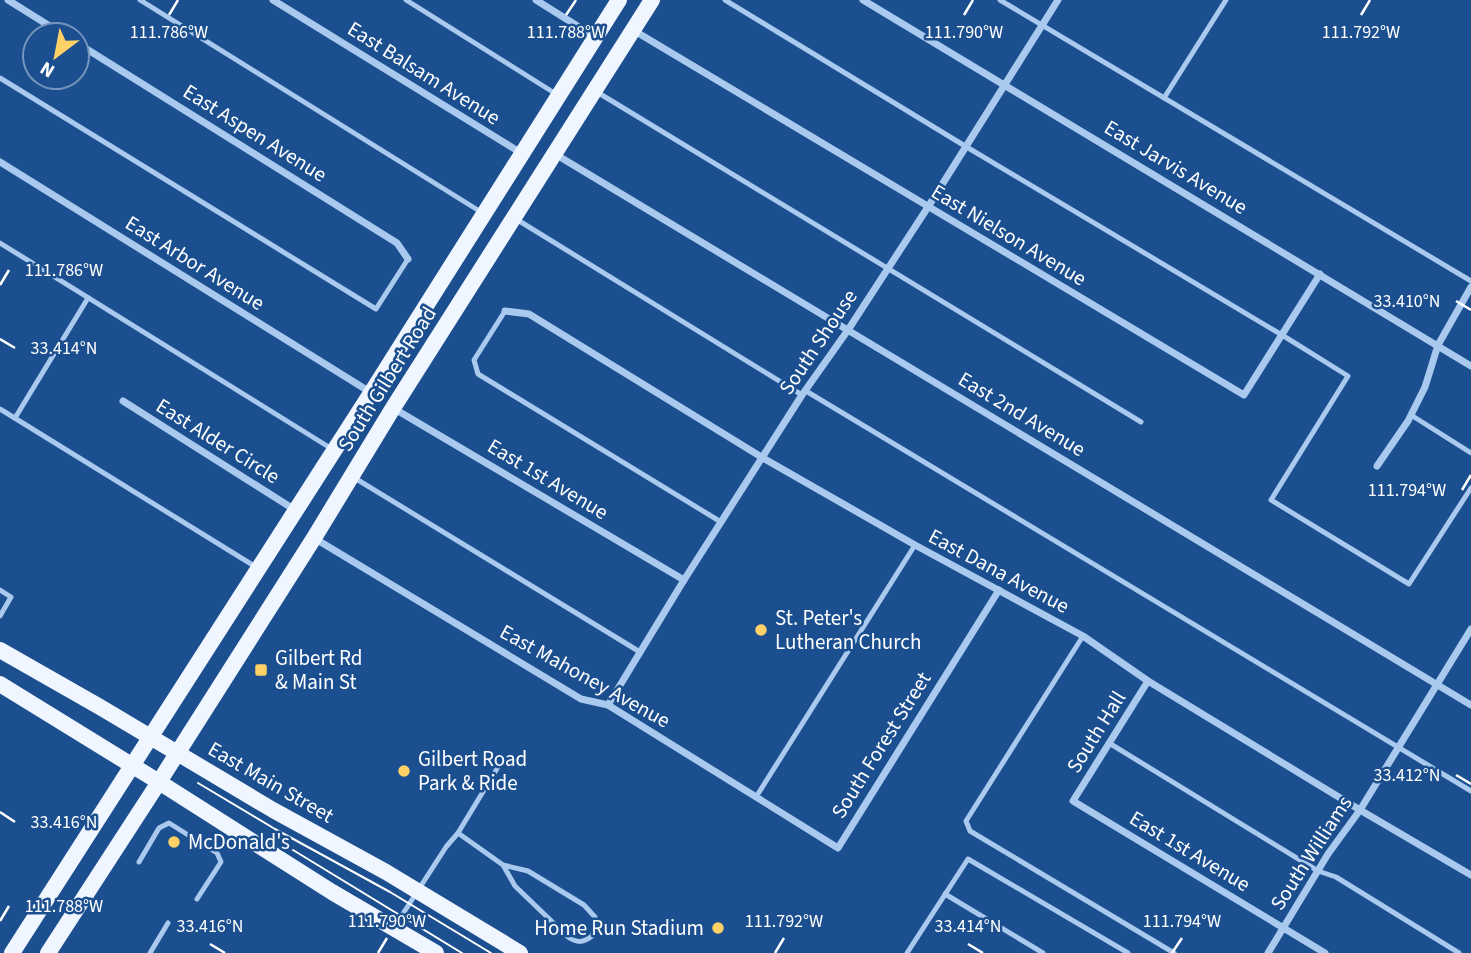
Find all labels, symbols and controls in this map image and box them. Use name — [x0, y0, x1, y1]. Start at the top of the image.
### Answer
street label: East Balsam Avenue — [342, 14, 506, 132]
text: 111.786°W — [130, 20, 208, 45]
text: 111.788°W — [527, 20, 605, 45]
text: 111.790°W — [925, 20, 1003, 45]
text: 111.792°W — [1322, 20, 1400, 45]
north arrow — [21, 21, 91, 91]
text: N — [35, 54, 60, 84]
street label: East Aspen Avenue — [177, 77, 333, 189]
street label: East Jarvis Avenue — [1099, 112, 1253, 222]
street label: East Nielson Avenue — [926, 177, 1092, 293]
street label: East Arbor Avenue — [120, 208, 270, 318]
text: 111.786°W — [25, 258, 103, 283]
street label: South Shouse — [772, 283, 864, 401]
text: 33.410°N — [1374, 289, 1440, 314]
street label: South Gilbert Road — [330, 301, 444, 457]
text: 33.414°N — [31, 336, 97, 361]
street label: East 2nd Avenue — [953, 364, 1091, 464]
street label: East Alder Circle — [150, 391, 286, 491]
street label: East 1st Avenue — [482, 431, 614, 527]
text: 111.794°W — [1368, 478, 1446, 503]
street label: East Dana Avenue — [923, 521, 1075, 621]
place label: St. Peter's Lutheran Church — [775, 603, 921, 657]
street label: East Mahoney Avenue — [494, 617, 676, 735]
marker: St. Peter's Lutheran Church — [753, 622, 769, 638]
place label: Gilbert Rd & Main St — [275, 643, 363, 697]
marker: Gilbert Rd & Main St — [253, 662, 269, 678]
street label: South Forest Street — [824, 666, 938, 824]
street label: South Hall — [1059, 685, 1133, 779]
street label: East Main Street — [203, 734, 339, 830]
place label: Gilbert Road Park & Ride — [418, 744, 527, 798]
marker: Gilbert Road Park & Ride — [396, 763, 412, 779]
text: 33.412°N — [1374, 763, 1440, 788]
street label: South Williams — [1263, 790, 1359, 916]
street label: East 1st Avenue — [1124, 803, 1256, 899]
text: 33.416°N — [31, 810, 97, 835]
place label: McDonald's — [188, 827, 290, 857]
marker: McDonald's — [166, 834, 182, 850]
text: 111.788°W — [25, 894, 103, 919]
text: 111.790°W — [348, 909, 426, 934]
text: 111.792°W — [745, 909, 823, 934]
text: 111.794°W — [1143, 909, 1221, 934]
place label: Home Run Stadium — [534, 913, 704, 943]
text: 33.416°N — [177, 914, 243, 939]
text: 33.414°N — [935, 914, 1001, 939]
marker: Home Run Stadium — [710, 920, 726, 936]

